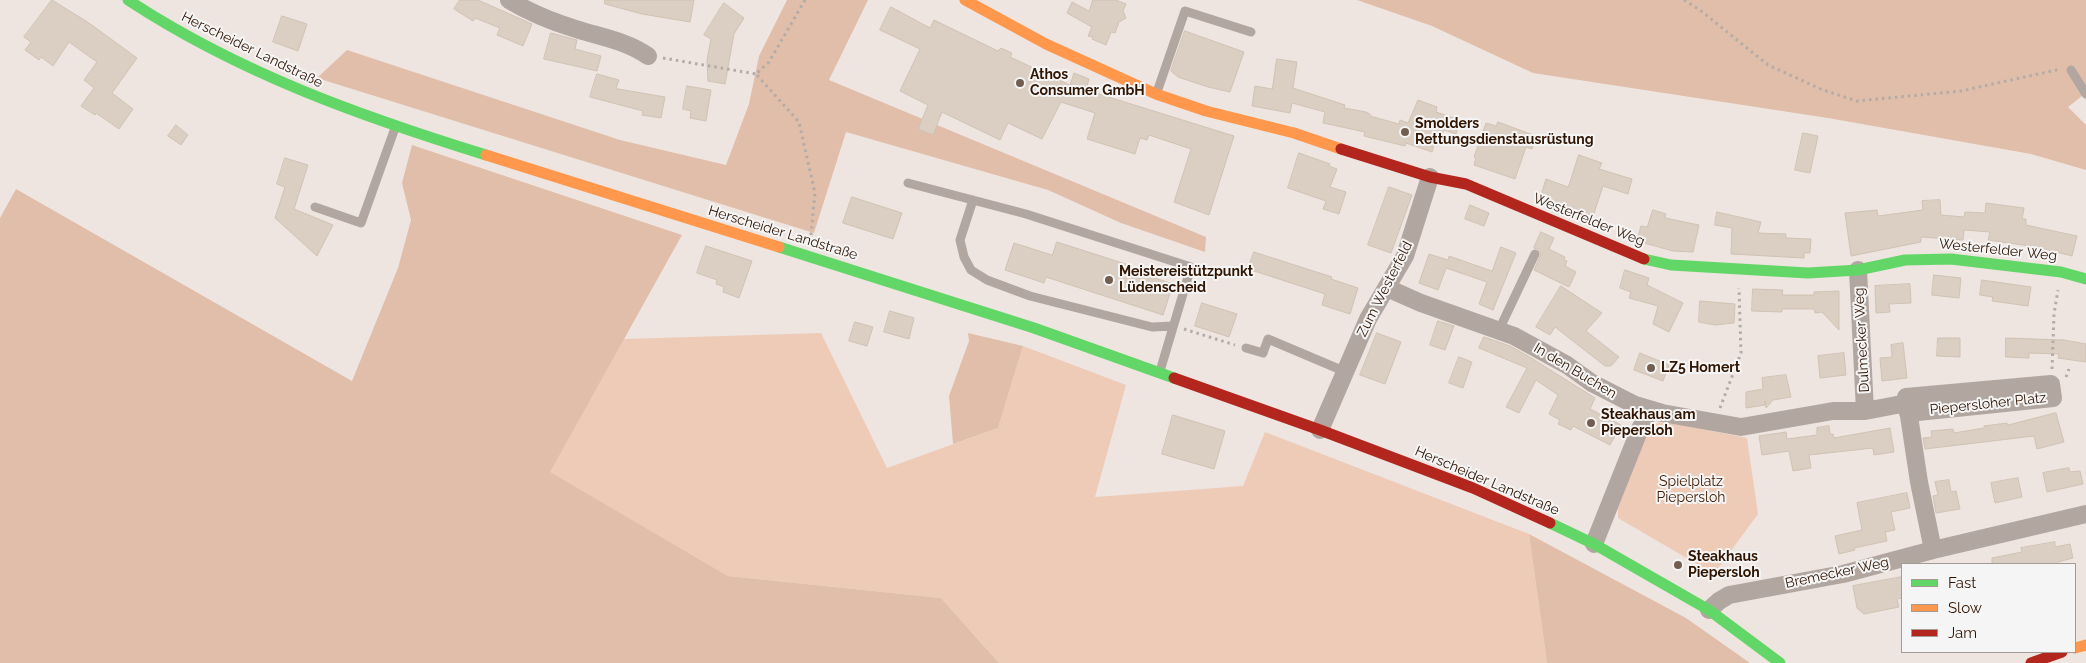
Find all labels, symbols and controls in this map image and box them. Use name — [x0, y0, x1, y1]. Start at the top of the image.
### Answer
street label: Herscheider Landstraße — [179, 8, 325, 92]
place label: Athos Consumer GmbH — [1030, 67, 1145, 100]
marker: Athos Consumer GmbH — [1014, 77, 1026, 89]
place label: Smolders Rettungsdienstausrüstung — [1415, 116, 1594, 148]
marker: Smolders Rettungsdienstausrüstung — [1399, 126, 1411, 138]
street label: Westerfelder Weg — [1531, 190, 1647, 250]
street label: Herscheider Landstraße — [706, 202, 860, 264]
street label: Westerfelder Weg — [1938, 235, 2058, 265]
street label: Zum Westerfeld — [1354, 238, 1416, 340]
place label: Meistereistützpunkt Lüdenscheid — [1119, 264, 1253, 296]
marker: Meistereistützpunkt Lüdenscheid — [1103, 274, 1115, 286]
street label: Dulmecker Weg — [1851, 287, 1873, 393]
street label: In den Buchen — [1531, 340, 1619, 402]
place label: LZ5 Homert — [1661, 360, 1740, 376]
marker: LZ5 Homert — [1645, 362, 1657, 374]
street label: Piepersloher Platz — [1929, 390, 2047, 418]
place label: Steakhaus am Piepersloh — [1601, 407, 1695, 440]
marker: Steakhaus am Piepersloh — [1585, 417, 1597, 429]
street label: Herscheider Landstraße — [1412, 443, 1562, 519]
park label: Spielplatz Piepersloh — [1657, 474, 1725, 507]
place label: Steakhaus Piepersloh — [1688, 549, 1760, 582]
street label: Bremecker Weg — [1784, 554, 1890, 592]
marker: Steakhaus Piepersloh — [1672, 559, 1684, 571]
legend — [1901, 563, 2076, 653]
text: Fast — [1948, 574, 1976, 592]
text: Slow — [1948, 599, 1982, 617]
text: Jam — [1948, 624, 1977, 642]

